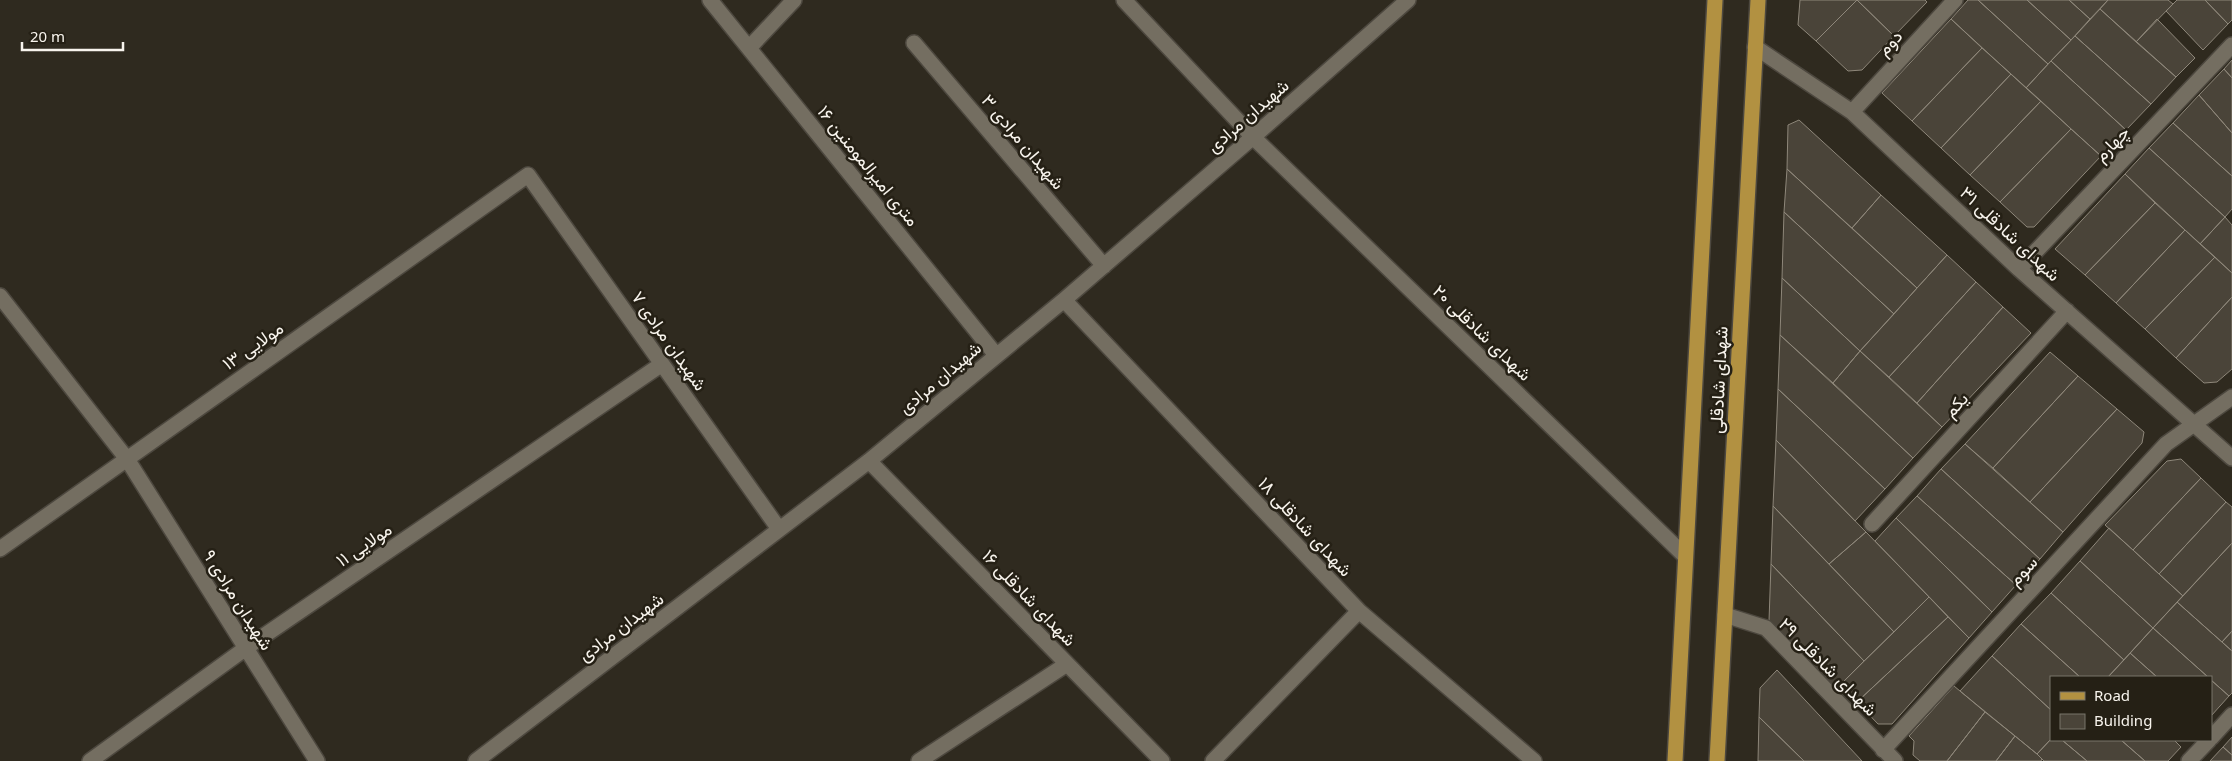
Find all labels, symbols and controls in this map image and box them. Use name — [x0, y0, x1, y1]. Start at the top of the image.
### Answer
scale bar — [22, 20, 124, 52]
street label: دوم — [1871, 24, 1908, 61]
text: 20 m — [30, 26, 65, 46]
street label: شهیدان مرادی — [1201, 73, 1293, 157]
street label: شهیدان مرادی ۳ — [977, 89, 1071, 194]
street label: ۱۶ متری امیرالمومنین — [813, 100, 925, 231]
street label: چهارم — [2088, 120, 2135, 167]
street label: شهدای شادقلی ۳۱ — [1955, 180, 2066, 286]
street label: شهدای شادقلی ۲۰ — [1428, 279, 1537, 386]
street label: شهیدان مرادی ۷ — [627, 286, 713, 395]
street label: مولایی ۱۳ — [217, 315, 288, 375]
street label: شهدای شادقلی — [1703, 326, 1733, 434]
street label: شهیدان مرادی — [893, 336, 986, 419]
street label: یکم — [1938, 387, 1974, 423]
street label: شهدای شادقلی ۱۸ — [1253, 471, 1358, 581]
street label: مولایی ۱۱ — [331, 517, 396, 572]
street label: شهدای شادقلی ۱۶ — [977, 544, 1082, 651]
street label: شهیدان مرادی ۹ — [198, 545, 279, 654]
street label: سوم — [2002, 550, 2043, 591]
street label: شهیدان مرادی — [573, 586, 668, 666]
street label: شهدای شادقلی ۲۹ — [1774, 612, 1883, 721]
legend — [2050, 676, 2212, 741]
text: Road — [2094, 685, 2130, 705]
text: Building — [2094, 710, 2152, 730]

